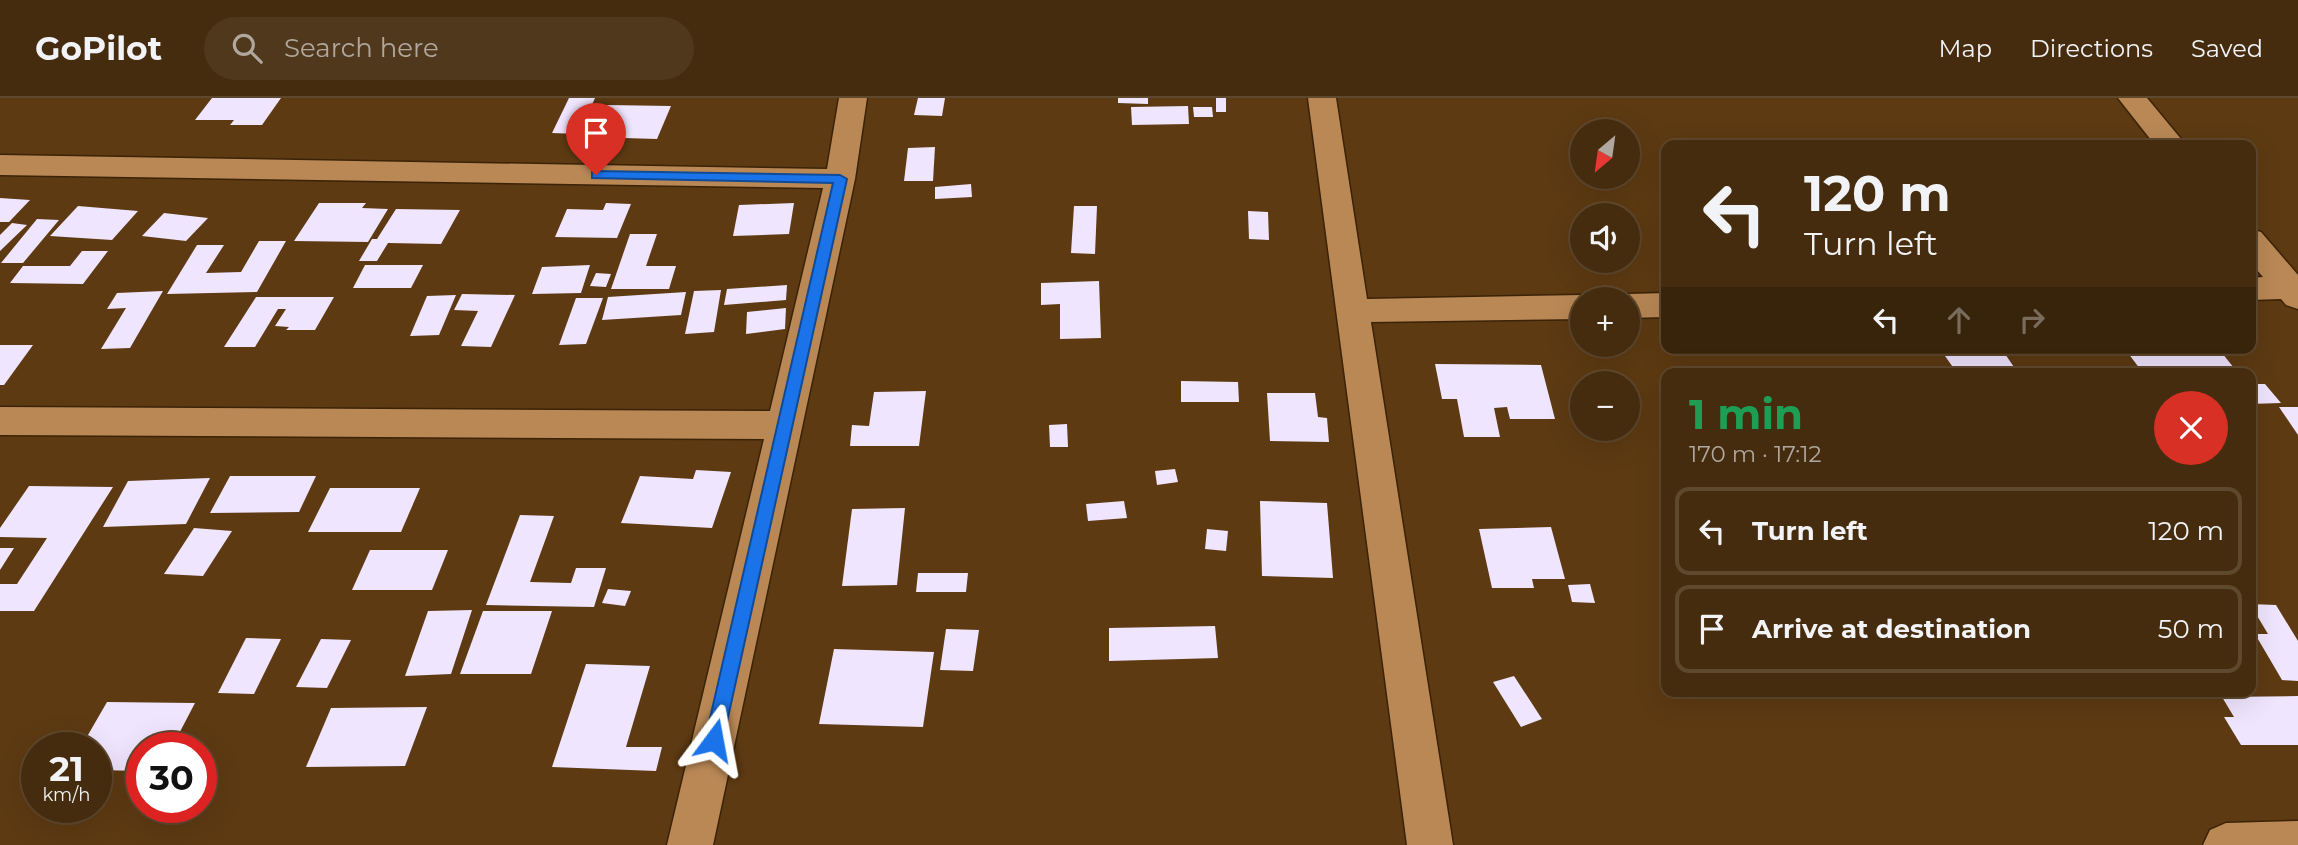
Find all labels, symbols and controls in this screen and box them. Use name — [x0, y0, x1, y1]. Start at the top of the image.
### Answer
search box — [204, 17, 694, 80]
text: GoPilot — [35, 28, 162, 68]
icon: search — [228, 29, 266, 67]
text: Search here — [284, 32, 439, 64]
text: Map — [1939, 34, 1992, 63]
text: Directions — [2030, 34, 2153, 63]
text: Saved — [2191, 34, 2263, 63]
pin — [566, 103, 626, 175]
icon: arrive — [577, 114, 615, 152]
north arrow — [1570, 119, 1640, 189]
map controls — [1570, 119, 1640, 441]
text: 120 m — [1804, 164, 1951, 223]
icon: left — [1689, 168, 1780, 259]
button: sound — [1570, 203, 1640, 273]
text: Turn left — [1804, 224, 1938, 263]
button: + — [1570, 287, 1640, 357]
icon: left — [1867, 301, 1905, 339]
icon: ahead — [1940, 301, 1978, 339]
icon: right — [2013, 301, 2051, 339]
button: − — [1570, 371, 1640, 441]
text: 1 min — [1689, 388, 1803, 440]
button: close — [2154, 391, 2228, 465]
text: 170 m · 17:12 — [1689, 440, 1822, 468]
icon: left — [1693, 512, 1731, 550]
text: Turn left — [1752, 515, 1868, 547]
text: 120 m — [2148, 515, 2224, 547]
icon: arrive — [1693, 610, 1731, 648]
text: Arrive at destination — [1752, 613, 2031, 645]
text: 50 m — [2158, 613, 2224, 645]
position arrow — [677, 703, 751, 777]
speed limit sign: 30 — [126, 732, 217, 823]
text: 21 — [49, 747, 84, 790]
text: km/h — [42, 784, 91, 806]

